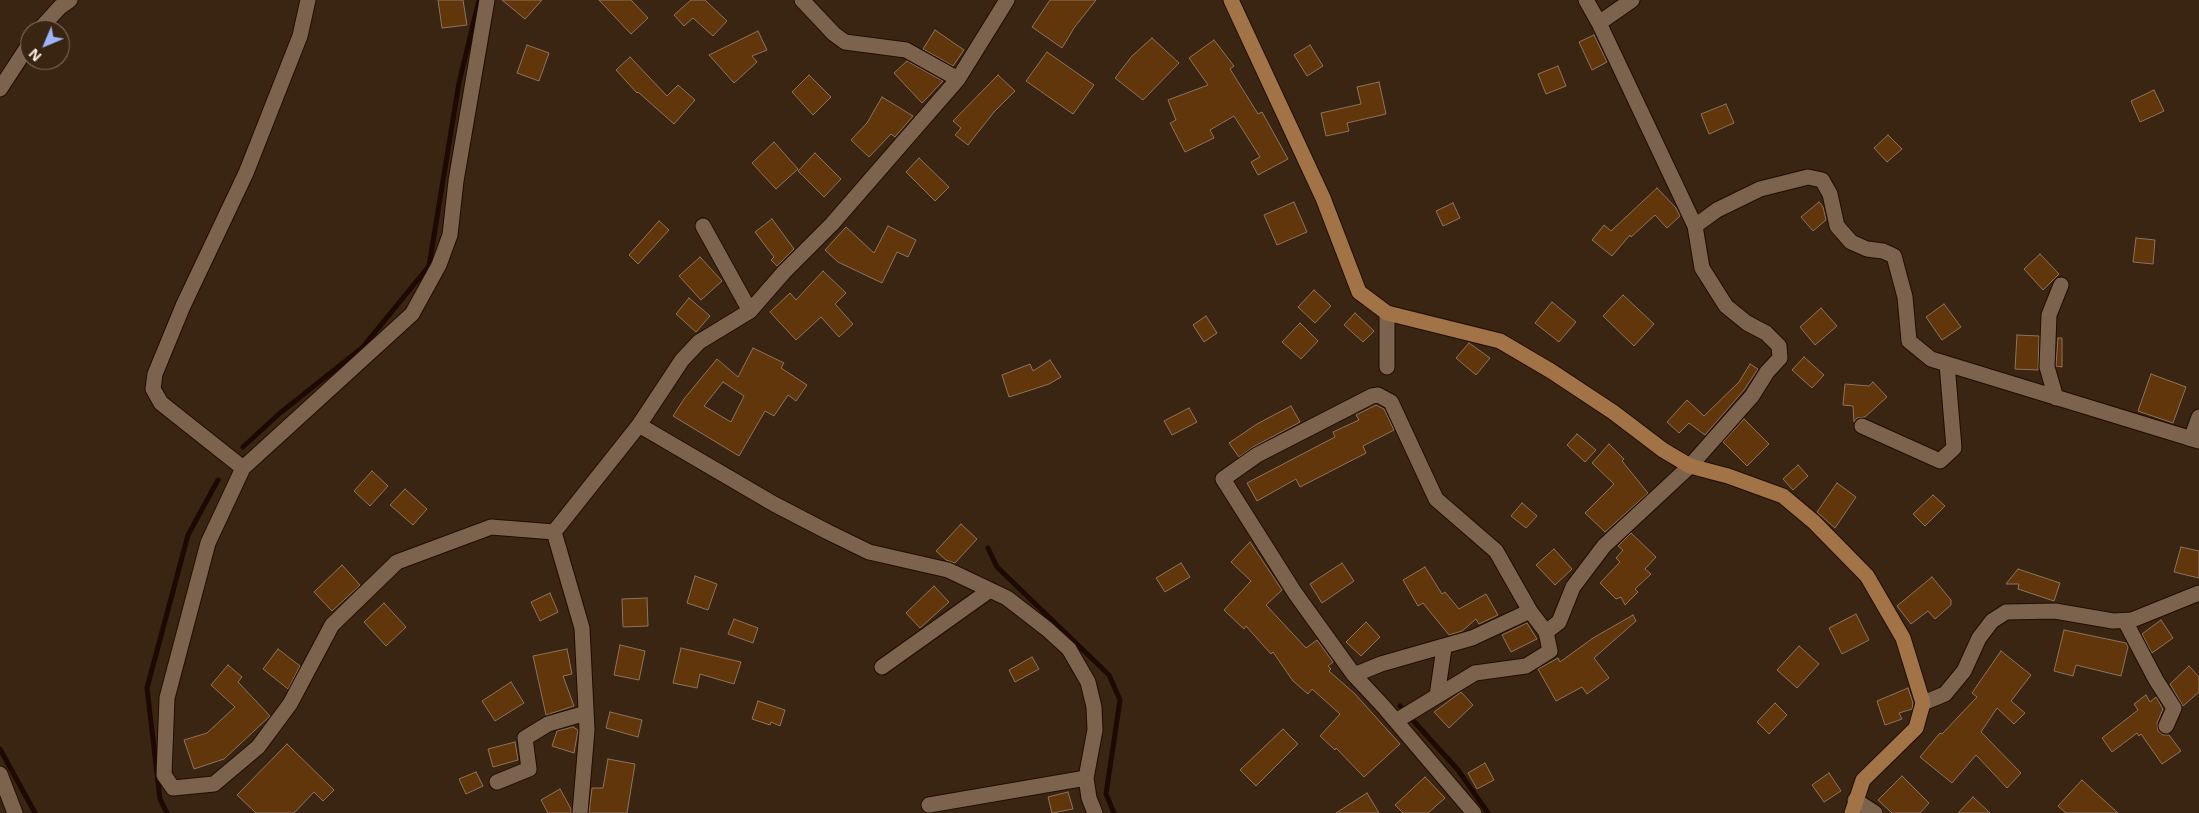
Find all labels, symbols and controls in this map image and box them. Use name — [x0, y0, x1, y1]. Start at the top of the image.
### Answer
north arrow — [20, 20, 70, 70]
text: N — [24, 45, 45, 66]

